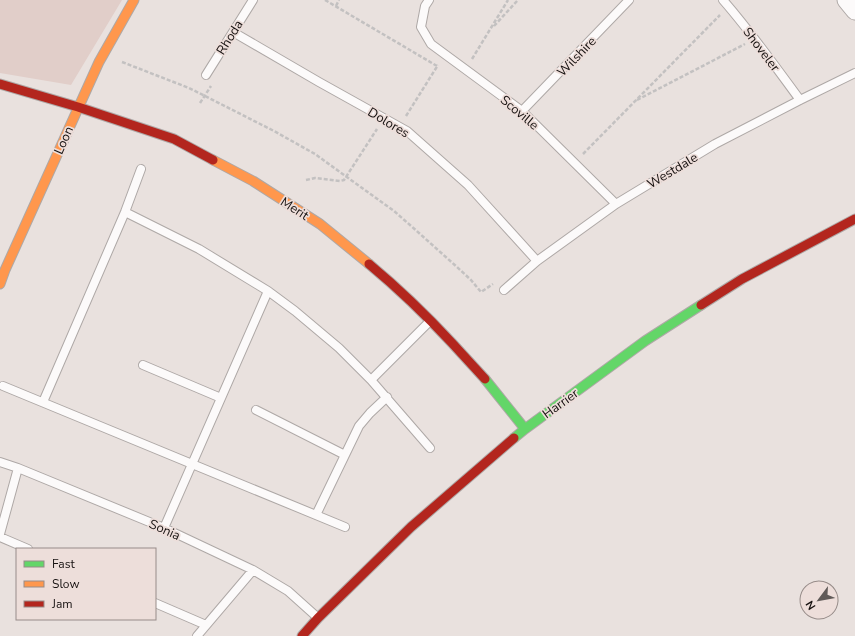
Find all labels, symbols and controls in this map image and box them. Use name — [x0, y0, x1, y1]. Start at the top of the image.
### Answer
street label: Rhoda — [212, 17, 247, 58]
street label: Shoveler — [739, 24, 784, 76]
street label: Wilshire — [553, 33, 600, 81]
street label: Scoville — [496, 91, 543, 134]
street label: Dolores — [364, 103, 413, 142]
street label: Loon — [50, 124, 78, 157]
street label: Westdale — [644, 149, 701, 193]
street label: Merit — [277, 193, 312, 225]
street label: Harrier — [539, 384, 583, 423]
street label: Sonia — [146, 515, 183, 545]
legend — [16, 548, 156, 620]
text: Fast — [52, 556, 75, 572]
text: Slow — [52, 576, 80, 592]
north arrow — [799, 580, 839, 620]
text: Jam — [51, 596, 73, 612]
text: N — [802, 598, 819, 613]

